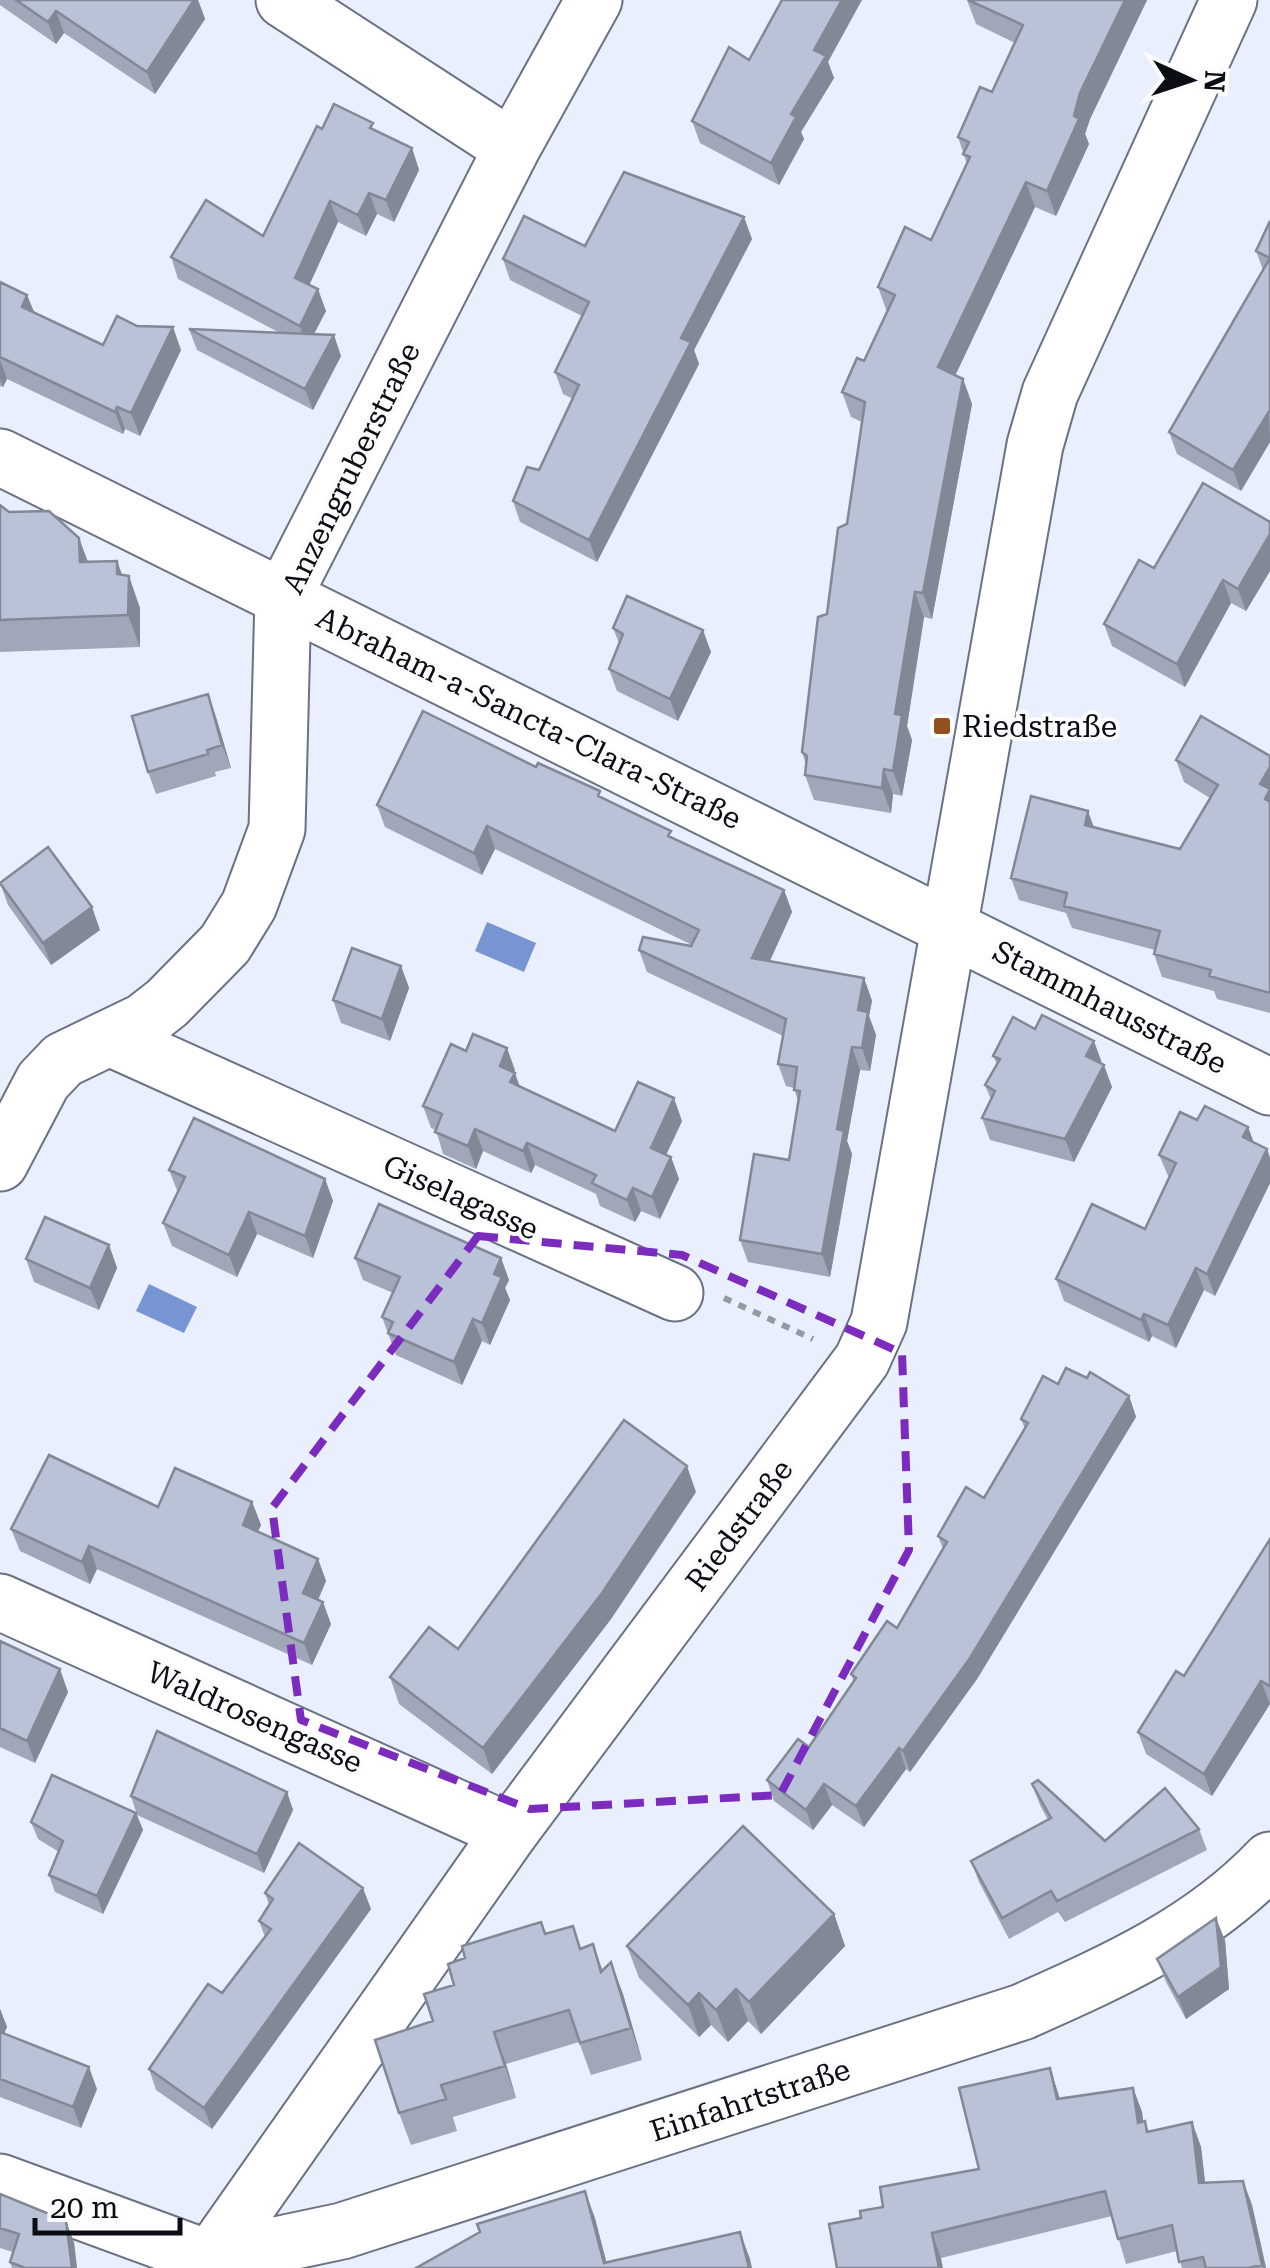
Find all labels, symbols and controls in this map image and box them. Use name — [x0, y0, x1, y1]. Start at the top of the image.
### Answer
north arrow — [1140, 30, 1240, 130]
text: N — [1197, 70, 1232, 93]
street label: Anzengruberstraße — [275, 337, 427, 599]
street label: Abraham-a-Sancta-Clara-Straße — [311, 600, 747, 836]
place label: Riedstraße — [962, 709, 1117, 744]
marker: Riedstraße — [931, 715, 953, 737]
street label: Stammhausstraße — [987, 933, 1233, 1081]
street label: Giselagasse — [378, 1147, 544, 1247]
street label: Riedstraße — [678, 1452, 800, 1598]
street label: Waldrosengasse — [142, 1654, 368, 1780]
street label: Einfahrtstraße — [646, 2051, 854, 2149]
scale bar — [35, 2173, 180, 2235]
text: 20 m — [50, 2190, 119, 2225]

